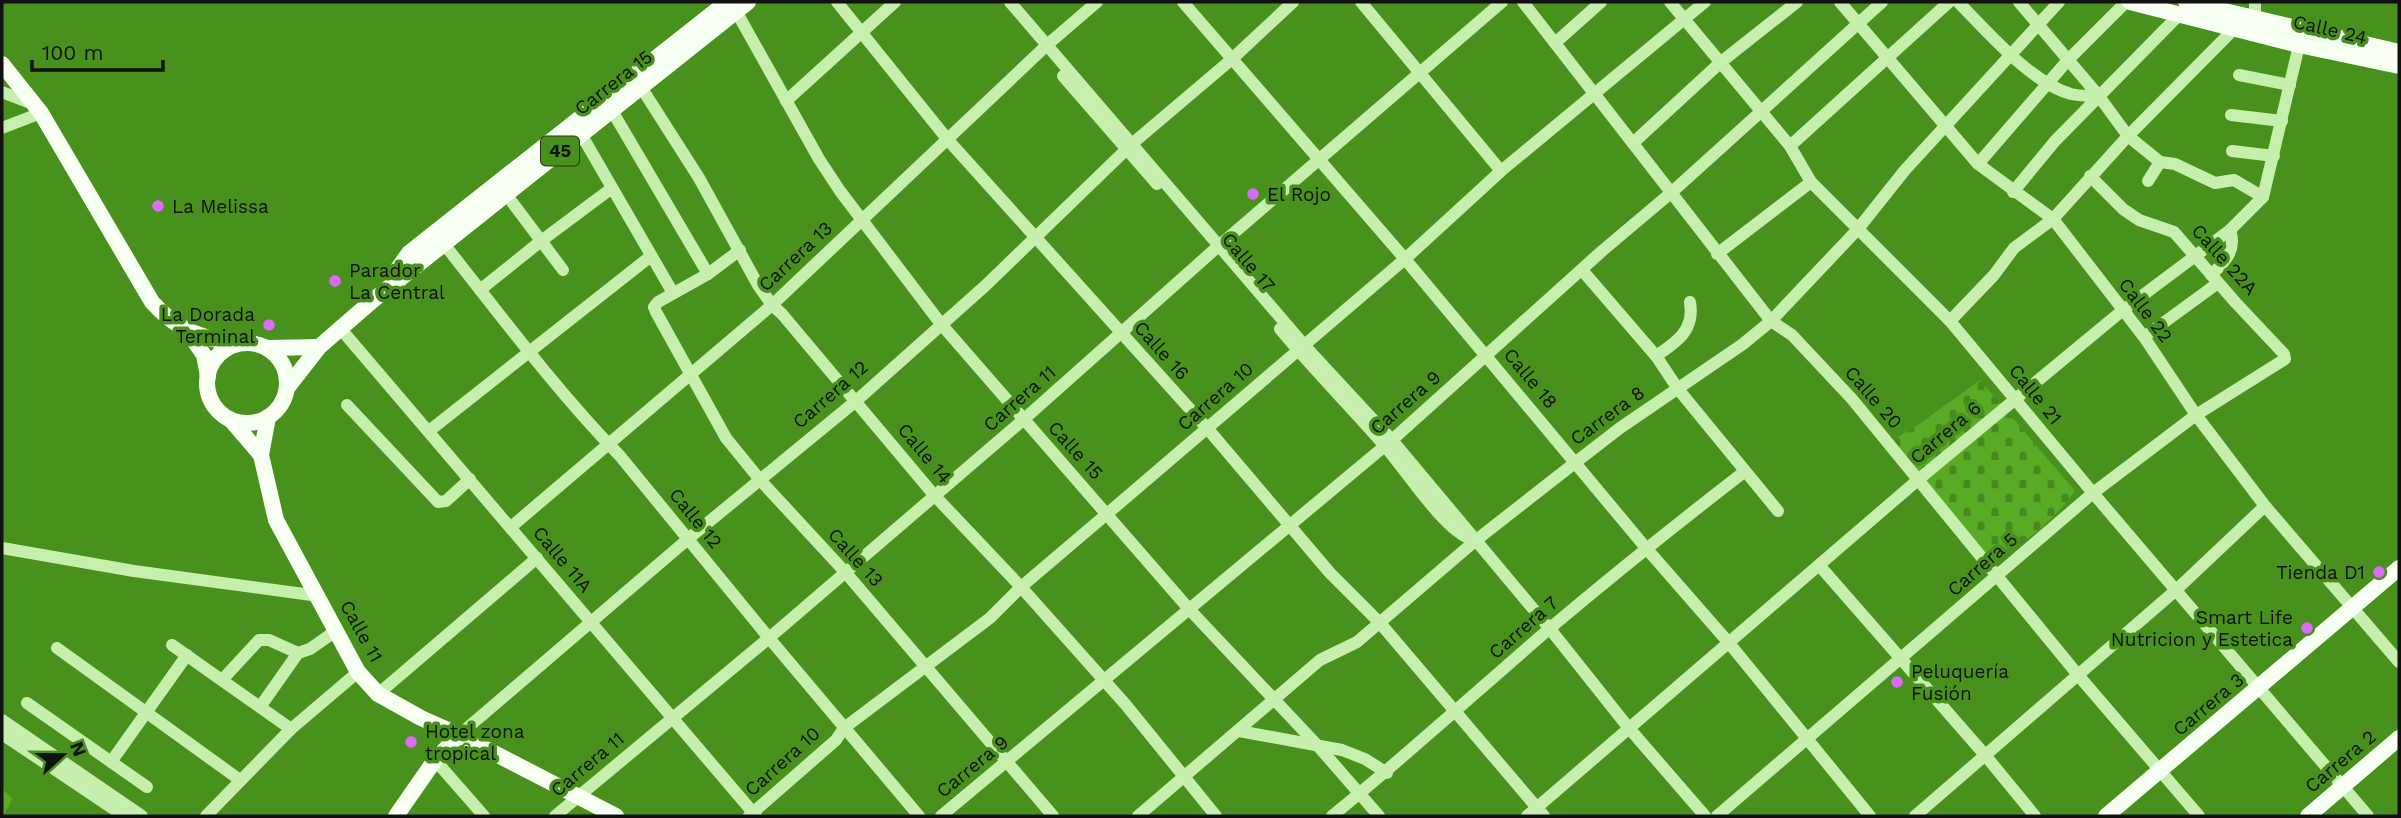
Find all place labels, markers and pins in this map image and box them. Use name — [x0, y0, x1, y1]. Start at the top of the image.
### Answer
place label: El Rojo — [1267, 183, 1331, 206]
marker: El Rojo — [1245, 186, 1261, 202]
place label: La Melissa — [172, 195, 269, 218]
marker: La Melissa — [150, 198, 166, 214]
place label: Parador La Central — [349, 259, 445, 304]
marker: Parador La Central — [327, 273, 343, 289]
place label: La Dorada Terminal — [161, 303, 255, 348]
marker: La Dorada Terminal — [261, 317, 277, 333]
place label: Tienda D1 — [2276, 561, 2365, 584]
marker: Tienda D1 — [2371, 564, 2387, 580]
place label: Smart Life Nutricion y Estetica — [2111, 606, 2293, 651]
marker: Smart Life Nutricion y Estetica — [2299, 620, 2315, 636]
place label: Peluquería Fusión — [1911, 660, 2009, 705]
marker: Peluquería Fusión — [1889, 674, 1905, 690]
place label: Hotel zona tropical — [425, 720, 525, 765]
marker: Hotel zona tropical — [403, 734, 419, 750]

